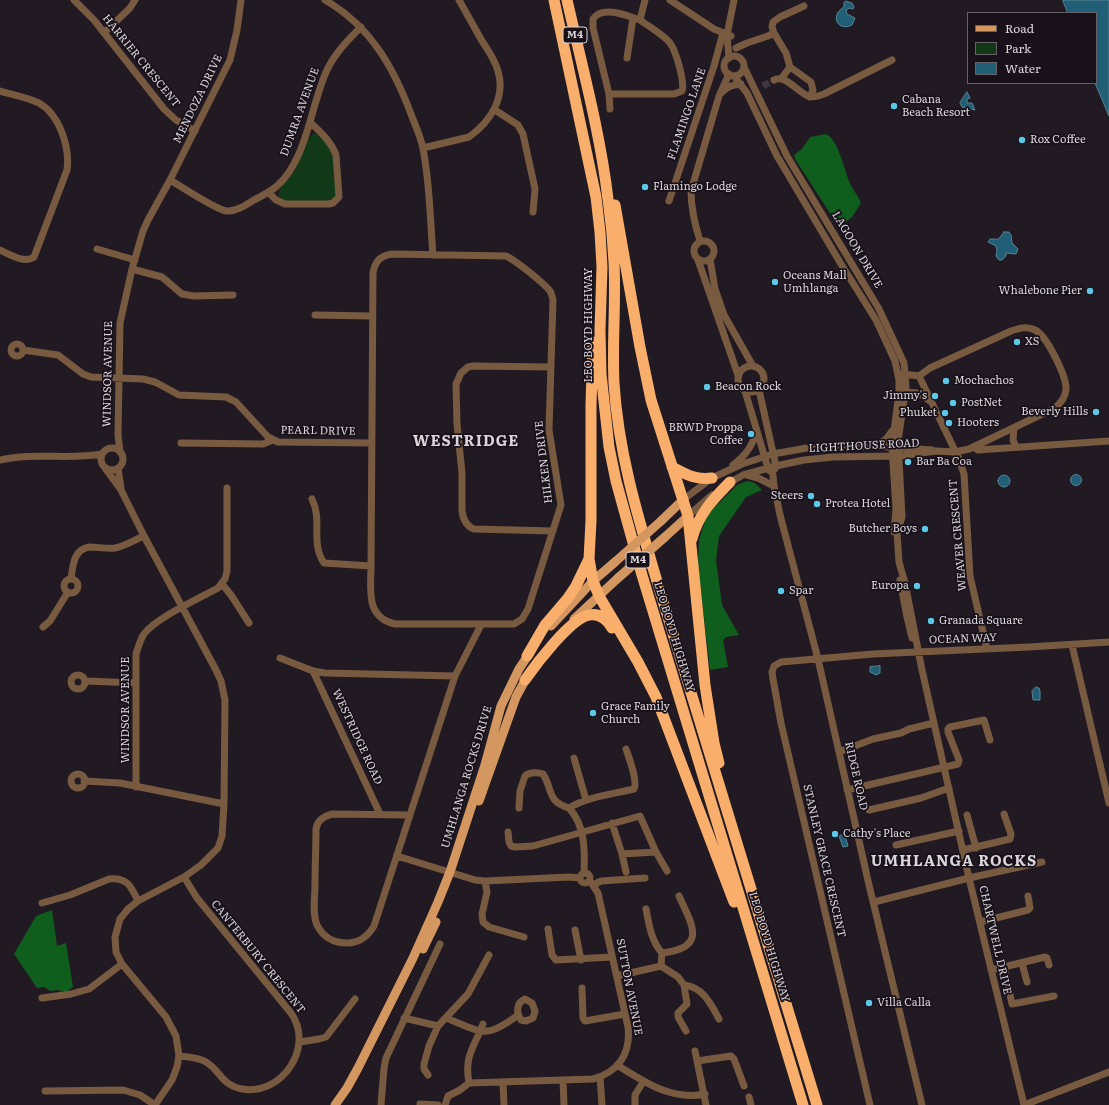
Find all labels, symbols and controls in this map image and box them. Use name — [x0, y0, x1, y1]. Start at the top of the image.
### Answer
street label: HARRIER CRESCENT — [99, 12, 183, 110]
legend — [967, 12, 1097, 84]
text: Road — [1005, 19, 1034, 37]
road number: M4 — [563, 27, 587, 43]
text: Park — [1005, 39, 1031, 57]
street label: MENDOZA DRIVE — [171, 52, 225, 146]
text: Water — [1005, 59, 1041, 77]
street label: DUMRA AVENUE — [278, 66, 322, 158]
street label: FLAMINGO LANE — [665, 66, 709, 162]
place label: Cabana Beach Resort — [902, 93, 970, 119]
marker: Cabana Beach Resort — [889, 101, 899, 111]
place label: Rox Coffee — [1030, 133, 1086, 147]
marker: Rox Coffee — [1017, 135, 1027, 145]
place label: Flamingo Lodge — [653, 180, 737, 194]
marker: Flamingo Lodge — [640, 182, 650, 192]
street label: LAGOON DRIVE — [829, 209, 885, 291]
street label: LEO BOYD HIGHWAY — [582, 268, 596, 382]
place label: Oceans Mall Umhlanga — [783, 269, 847, 295]
marker: Oceans Mall Umhlanga — [770, 277, 780, 287]
place label: Whalebone Pier — [999, 284, 1082, 298]
marker: Whalebone Pier — [1085, 286, 1095, 296]
street label: WINDSOR AVENUE — [100, 321, 116, 427]
place label: XS — [1025, 335, 1039, 349]
marker: XS — [1012, 337, 1022, 347]
place label: Mochachos — [954, 374, 1014, 388]
marker: Mochachos — [941, 376, 951, 386]
place label: Beacon Rock — [715, 380, 781, 394]
marker: Beacon Rock — [702, 382, 712, 392]
place label: Jimmy's — [883, 389, 927, 403]
marker: Jimmy's — [930, 391, 940, 401]
place label: PostNet — [961, 396, 1002, 410]
marker: PostNet — [948, 398, 958, 408]
place label: Beverly Hills — [1021, 405, 1088, 419]
place label: Phuket — [900, 406, 937, 420]
marker: Beverly Hills — [1091, 407, 1101, 417]
marker: Phuket — [940, 408, 950, 418]
place label: Hooters — [957, 416, 999, 430]
marker: Hooters — [944, 418, 954, 428]
street label: HILKEN DRIVE — [532, 420, 556, 504]
place label: BRWD Proppa Coffee — [668, 421, 743, 447]
street label: PEARL DRIVE — [280, 424, 356, 438]
marker: BRWD Proppa Coffee — [746, 429, 756, 439]
district label: WESTRIDGE — [413, 433, 519, 451]
street label: LIGHTHOUSE ROAD — [808, 436, 920, 456]
place label: Bar Ba Coa — [916, 455, 972, 469]
marker: Bar Ba Coa — [903, 457, 913, 467]
street label: WEAVER CRESCENT — [947, 478, 969, 592]
place label: Steers — [771, 489, 803, 503]
marker: Steers — [806, 491, 816, 501]
place label: Protea Hotel — [825, 497, 890, 511]
marker: Protea Hotel — [812, 499, 822, 509]
place label: Butcher Boys — [848, 522, 917, 536]
marker: Butcher Boys — [920, 524, 930, 534]
road number: M4 — [626, 552, 650, 568]
place label: Europa — [871, 579, 909, 593]
street label: LEO BOYD HIGHWAY — [651, 580, 697, 694]
marker: Europa — [912, 581, 922, 591]
place label: Spar — [789, 584, 813, 598]
marker: Spar — [776, 586, 786, 596]
place label: Granada Square — [939, 614, 1023, 628]
marker: Granada Square — [926, 616, 936, 626]
street label: OCEAN WAY — [929, 631, 997, 647]
street label: WINDSOR AVENUE — [119, 657, 133, 763]
street label: WESTRIDGE ROAD — [329, 687, 385, 787]
place label: Grace Family Church — [601, 700, 670, 726]
street label: UMHLANGA ROCKS DRIVE — [439, 704, 495, 850]
marker: Grace Family Church — [588, 708, 598, 718]
street label: RIDGE ROAD — [842, 740, 870, 812]
street label: STANLEY GRACE CRESCENT — [800, 783, 848, 939]
place label: Cathy's Place — [843, 827, 910, 841]
marker: Cathy's Place — [830, 829, 840, 839]
district label: UMHLANGA ROCKS — [871, 853, 1037, 871]
street label: CHARTWELL DRIVE — [976, 884, 1014, 996]
street label: LEO BOYD HIGHWAY — [746, 890, 792, 1004]
street label: CANTERBURY CRESCENT — [208, 898, 308, 1016]
street label: SUTTON AVENUE — [613, 937, 645, 1037]
place label: Villa Calla — [877, 996, 931, 1010]
marker: Villa Calla — [864, 998, 874, 1008]

